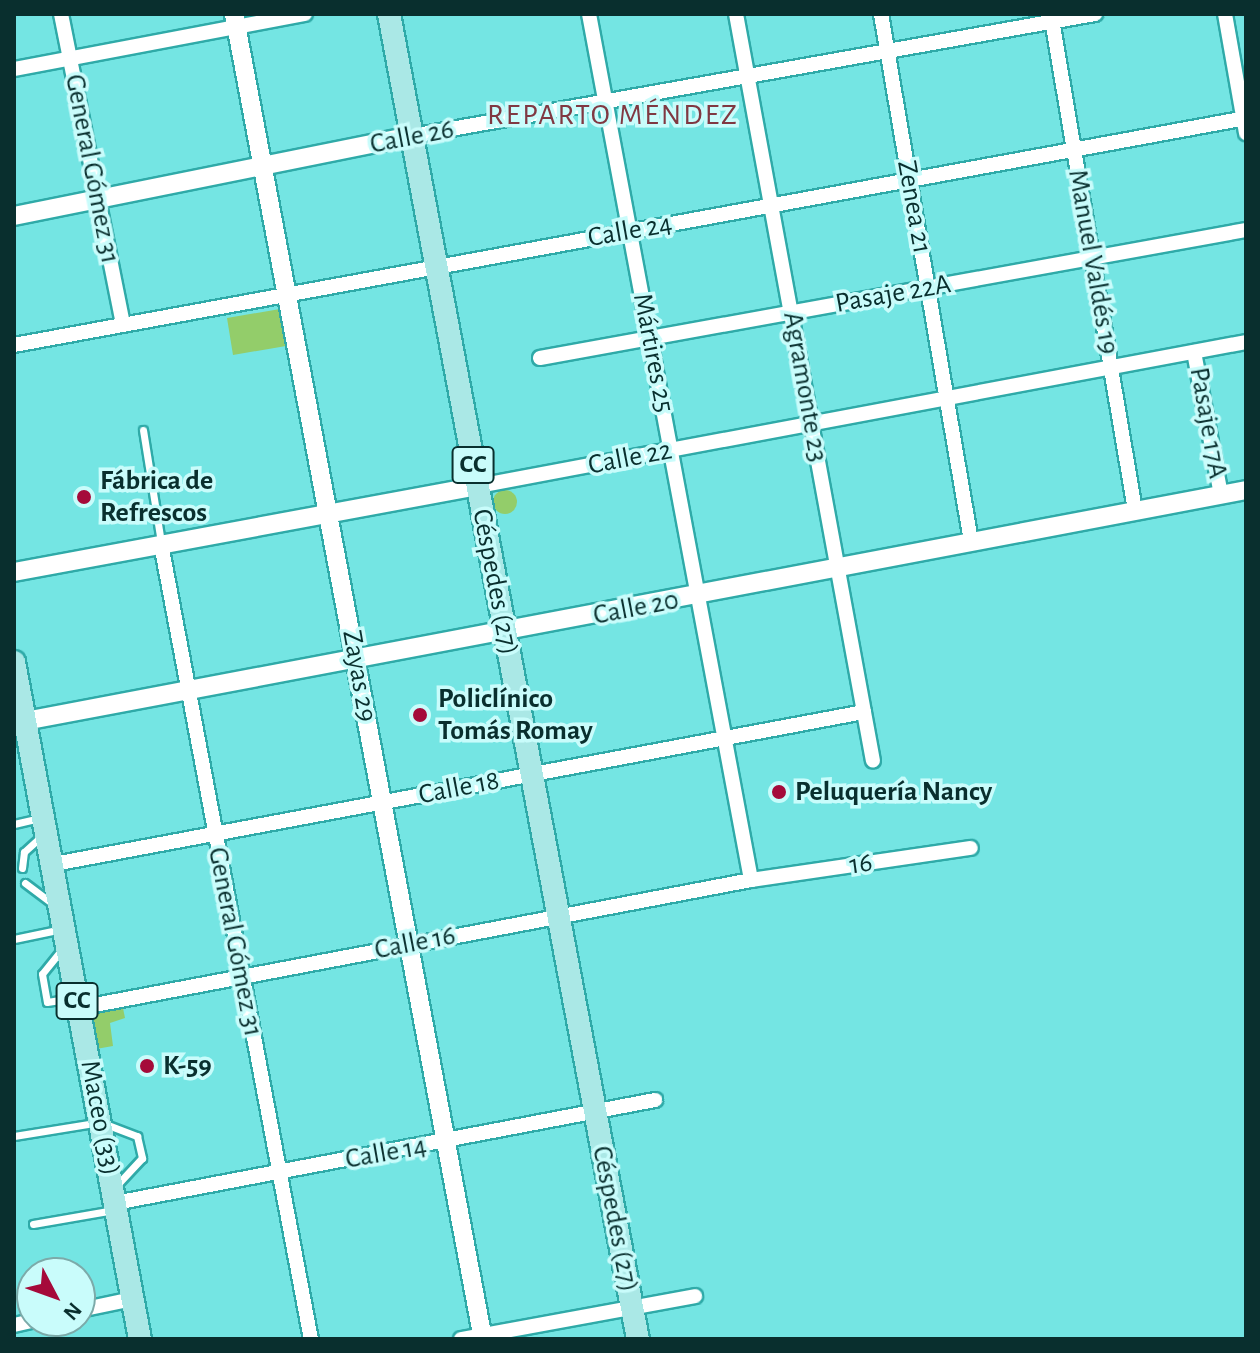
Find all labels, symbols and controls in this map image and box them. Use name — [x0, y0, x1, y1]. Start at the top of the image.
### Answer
street label: General Gómez 31 — [57, 72, 127, 266]
district label: REPARTO MÉNDEZ — [487, 97, 739, 133]
street label: Calle 26 — [367, 112, 457, 162]
street label: Zenea 21 — [889, 158, 939, 256]
street label: Manuel Valdés 19 — [1060, 167, 1126, 357]
street label: Calle 24 — [585, 207, 675, 255]
street label: Pasaje 22A — [833, 267, 953, 321]
street label: Mártires 25 — [625, 291, 681, 415]
street label: Agramonte 23 — [775, 309, 835, 465]
street label: Pasaje 17A — [1182, 365, 1234, 481]
street label: Calle 22 — [585, 433, 675, 483]
road number: CC — [451, 443, 495, 487]
place label: Fábrica de Refrescos — [100, 464, 213, 530]
marker: Fábrica de Refrescos — [75, 488, 93, 506]
street label: Céspedes (27) — [464, 506, 526, 658]
street label: Calle 20 — [590, 583, 682, 633]
street label: Zayas 29 — [334, 627, 384, 725]
place label: Policlínico Tomás Romay — [438, 682, 593, 748]
marker: Policlínico Tomás Romay — [409, 704, 431, 726]
street label: Calle 18 — [416, 764, 502, 812]
place label: Peluquería Nancy — [795, 775, 992, 809]
marker: Peluquería Nancy — [770, 783, 788, 801]
street label: General Gómez 31 — [200, 845, 270, 1039]
street label: 16 — [847, 846, 875, 882]
street label: Calle 16 — [372, 919, 458, 967]
road number: CC — [55, 979, 99, 1023]
place label: K-59 — [163, 1049, 212, 1083]
marker: K-59 — [138, 1057, 156, 1075]
street label: Maceo (33) — [72, 1058, 128, 1178]
street label: Calle 14 — [343, 1129, 429, 1177]
street label: Céspedes (27) — [584, 1143, 646, 1295]
north arrow — [16, 1257, 96, 1337]
text: N — [59, 1298, 86, 1324]

